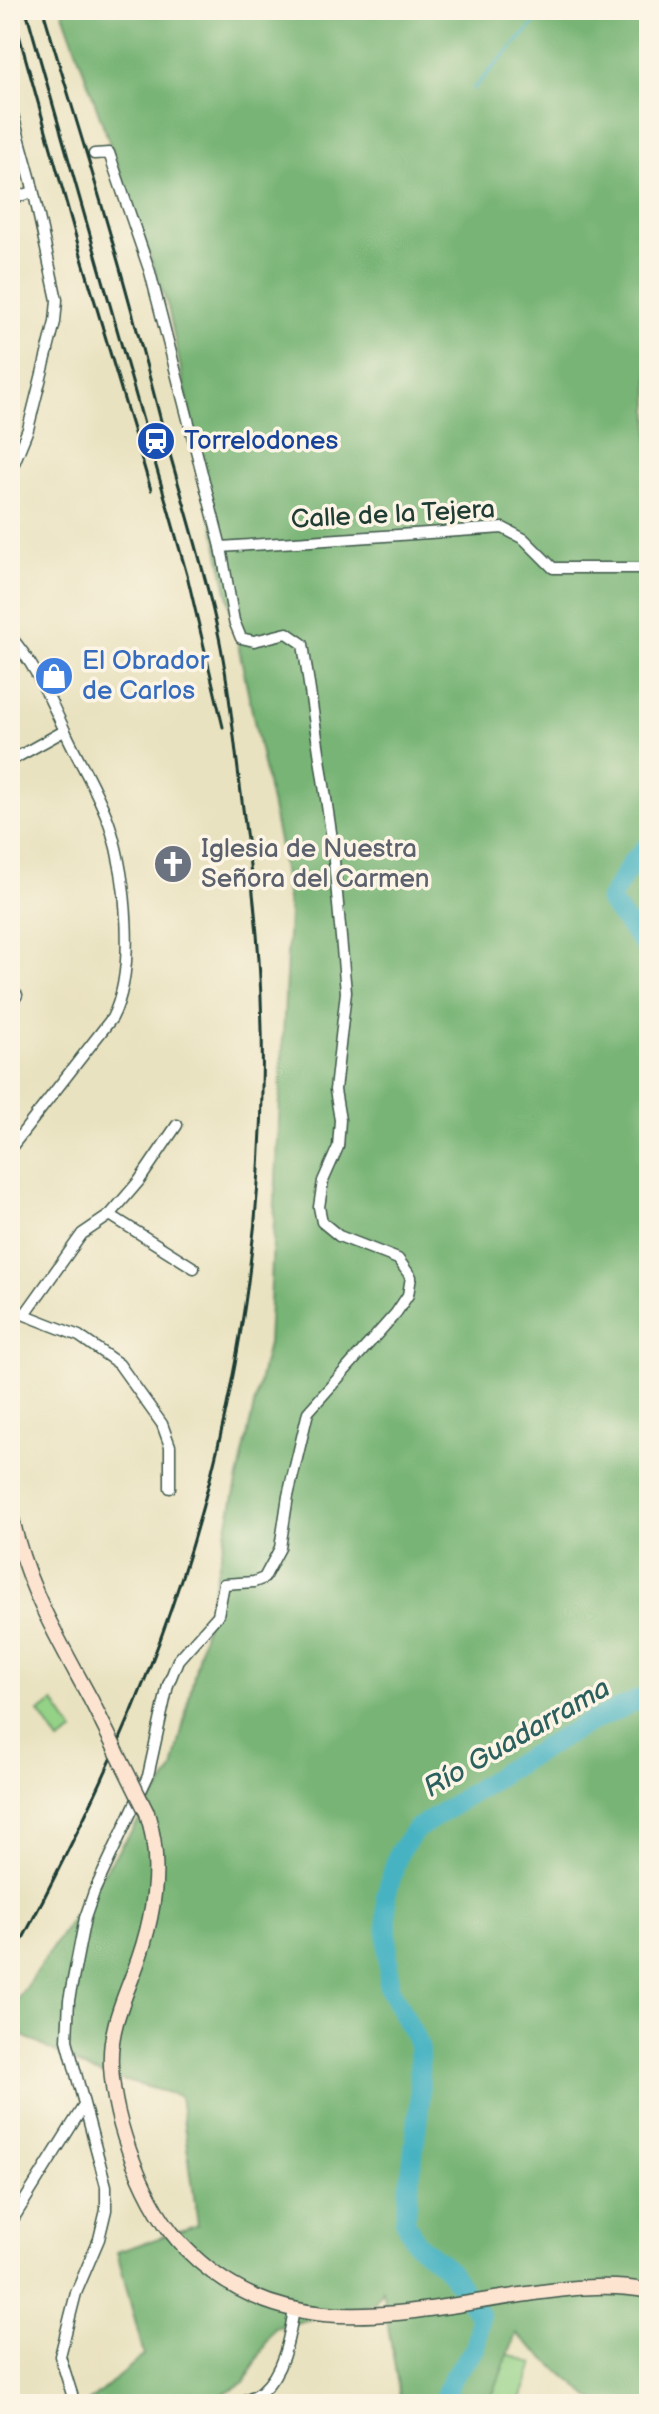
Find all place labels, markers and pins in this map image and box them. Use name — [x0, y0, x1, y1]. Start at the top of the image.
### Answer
station icon: Torrelodones — [135, 420, 177, 462]
place label: Torrelodones — [184, 426, 338, 457]
place label: El Obrador de Carlos — [82, 646, 210, 707]
shop icon: El Obrador de Carlos — [33, 655, 75, 697]
place label: Iglesia de Nuestra Señora del Carmen — [201, 834, 430, 895]
church icon: Iglesia de Nuestra Señora del Carmen — [152, 843, 194, 885]

